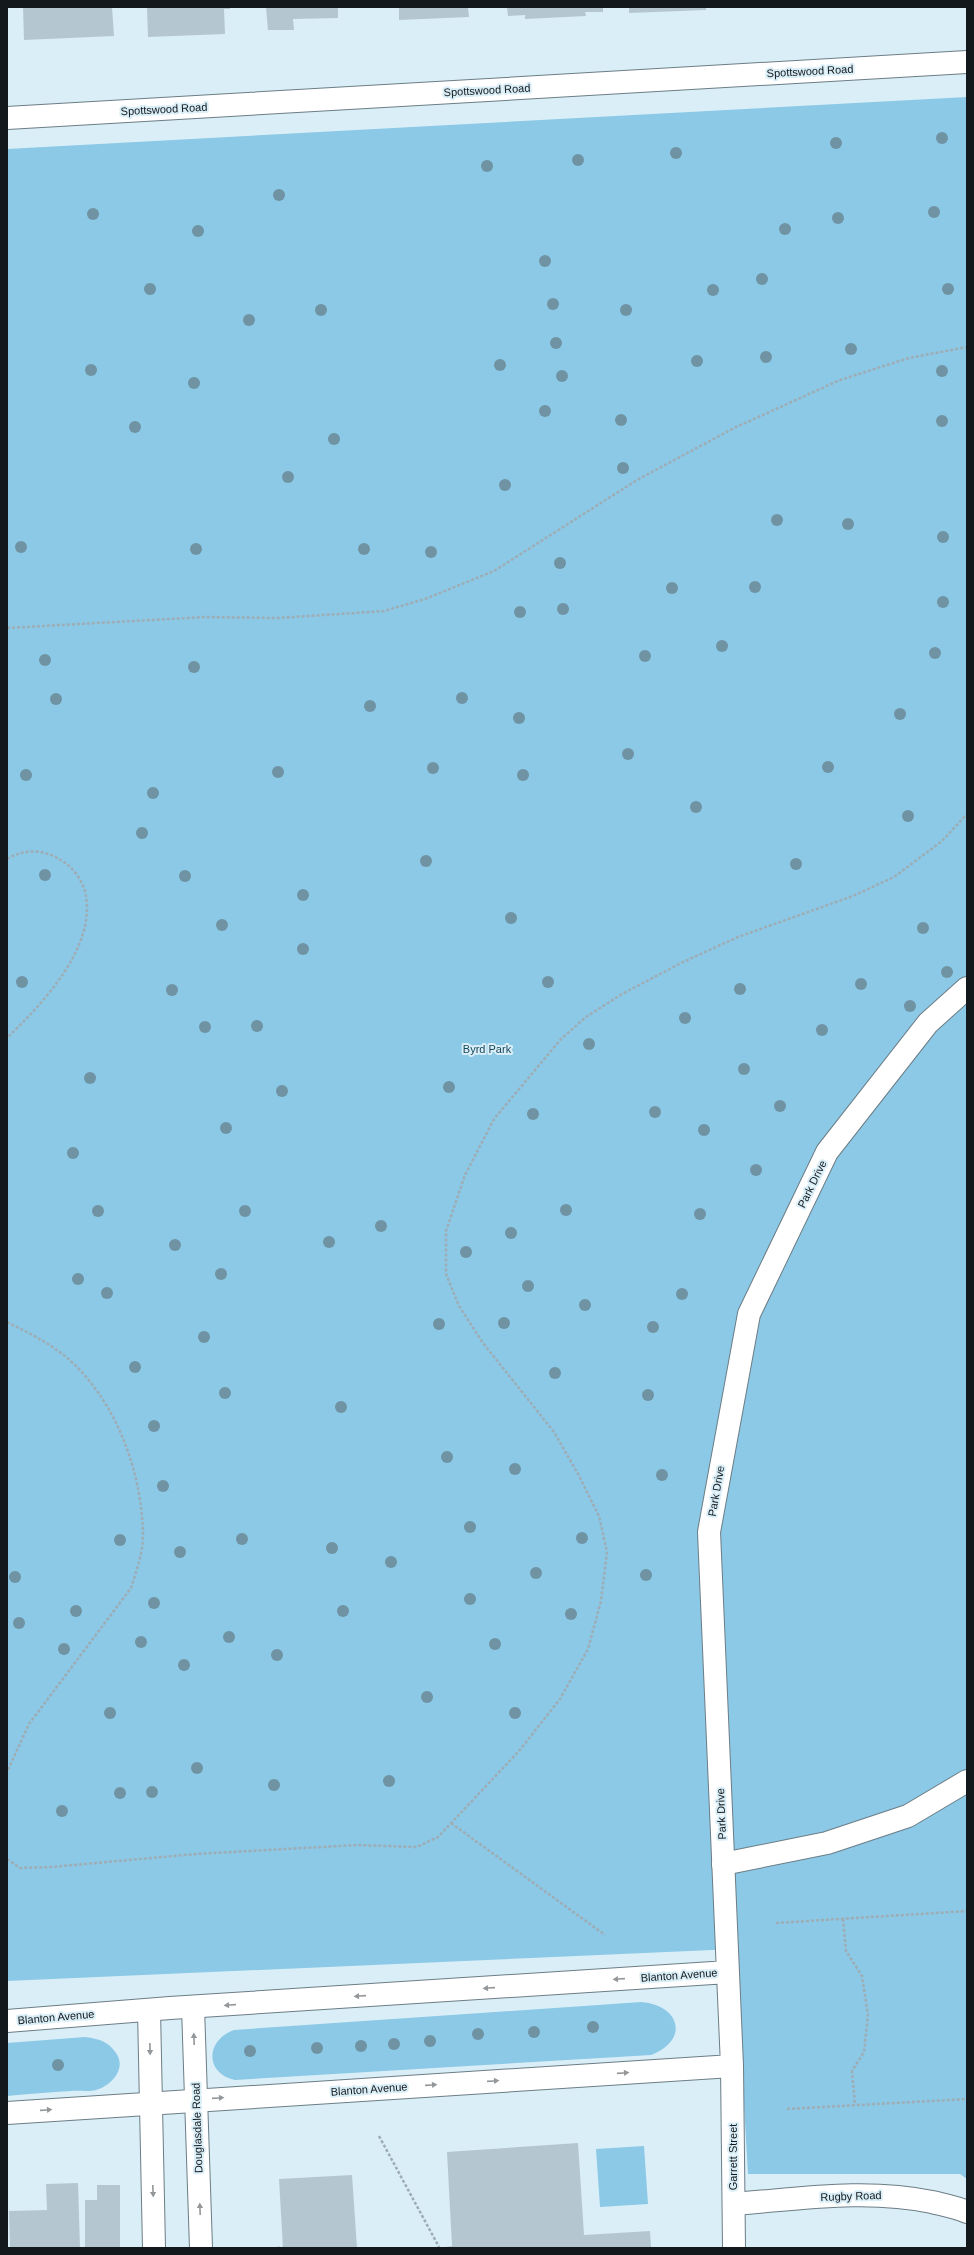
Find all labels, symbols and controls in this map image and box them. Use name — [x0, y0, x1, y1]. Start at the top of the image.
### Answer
street label: Spottswood Road — [766, 63, 854, 79]
street label: Spottswood Road — [443, 82, 531, 98]
street label: Spottswood Road — [120, 101, 208, 117]
park label: Byrd Park — [463, 1043, 512, 1055]
street label: Park Drive — [795, 1158, 829, 1210]
street label: Park Drive — [706, 1465, 726, 1517]
street label: Park Drive — [714, 1788, 728, 1840]
street label: Blanton Avenue — [640, 1966, 718, 1984]
one-way arrow — [613, 1976, 625, 1983]
one-way arrow — [483, 1984, 495, 1991]
one-way arrow — [354, 1993, 366, 2000]
one-way arrow — [224, 2001, 236, 2008]
street label: Blanton Avenue — [17, 2008, 95, 2026]
one-way arrow — [191, 2033, 198, 2045]
one-way arrow — [147, 2043, 153, 2056]
one-way arrow — [617, 2069, 629, 2076]
one-way arrow — [487, 2077, 499, 2084]
street label: Blanton Avenue — [330, 2080, 408, 2098]
one-way arrow — [425, 2081, 437, 2088]
street label: Douglasdale Road — [189, 2083, 205, 2173]
one-way arrow — [211, 2095, 224, 2102]
one-way arrow — [40, 2106, 52, 2113]
street label: Garrett Street — [727, 2124, 739, 2190]
one-way arrow — [150, 2185, 156, 2198]
street label: Rugby Road — [820, 2189, 882, 2203]
one-way arrow — [196, 2203, 203, 2215]

